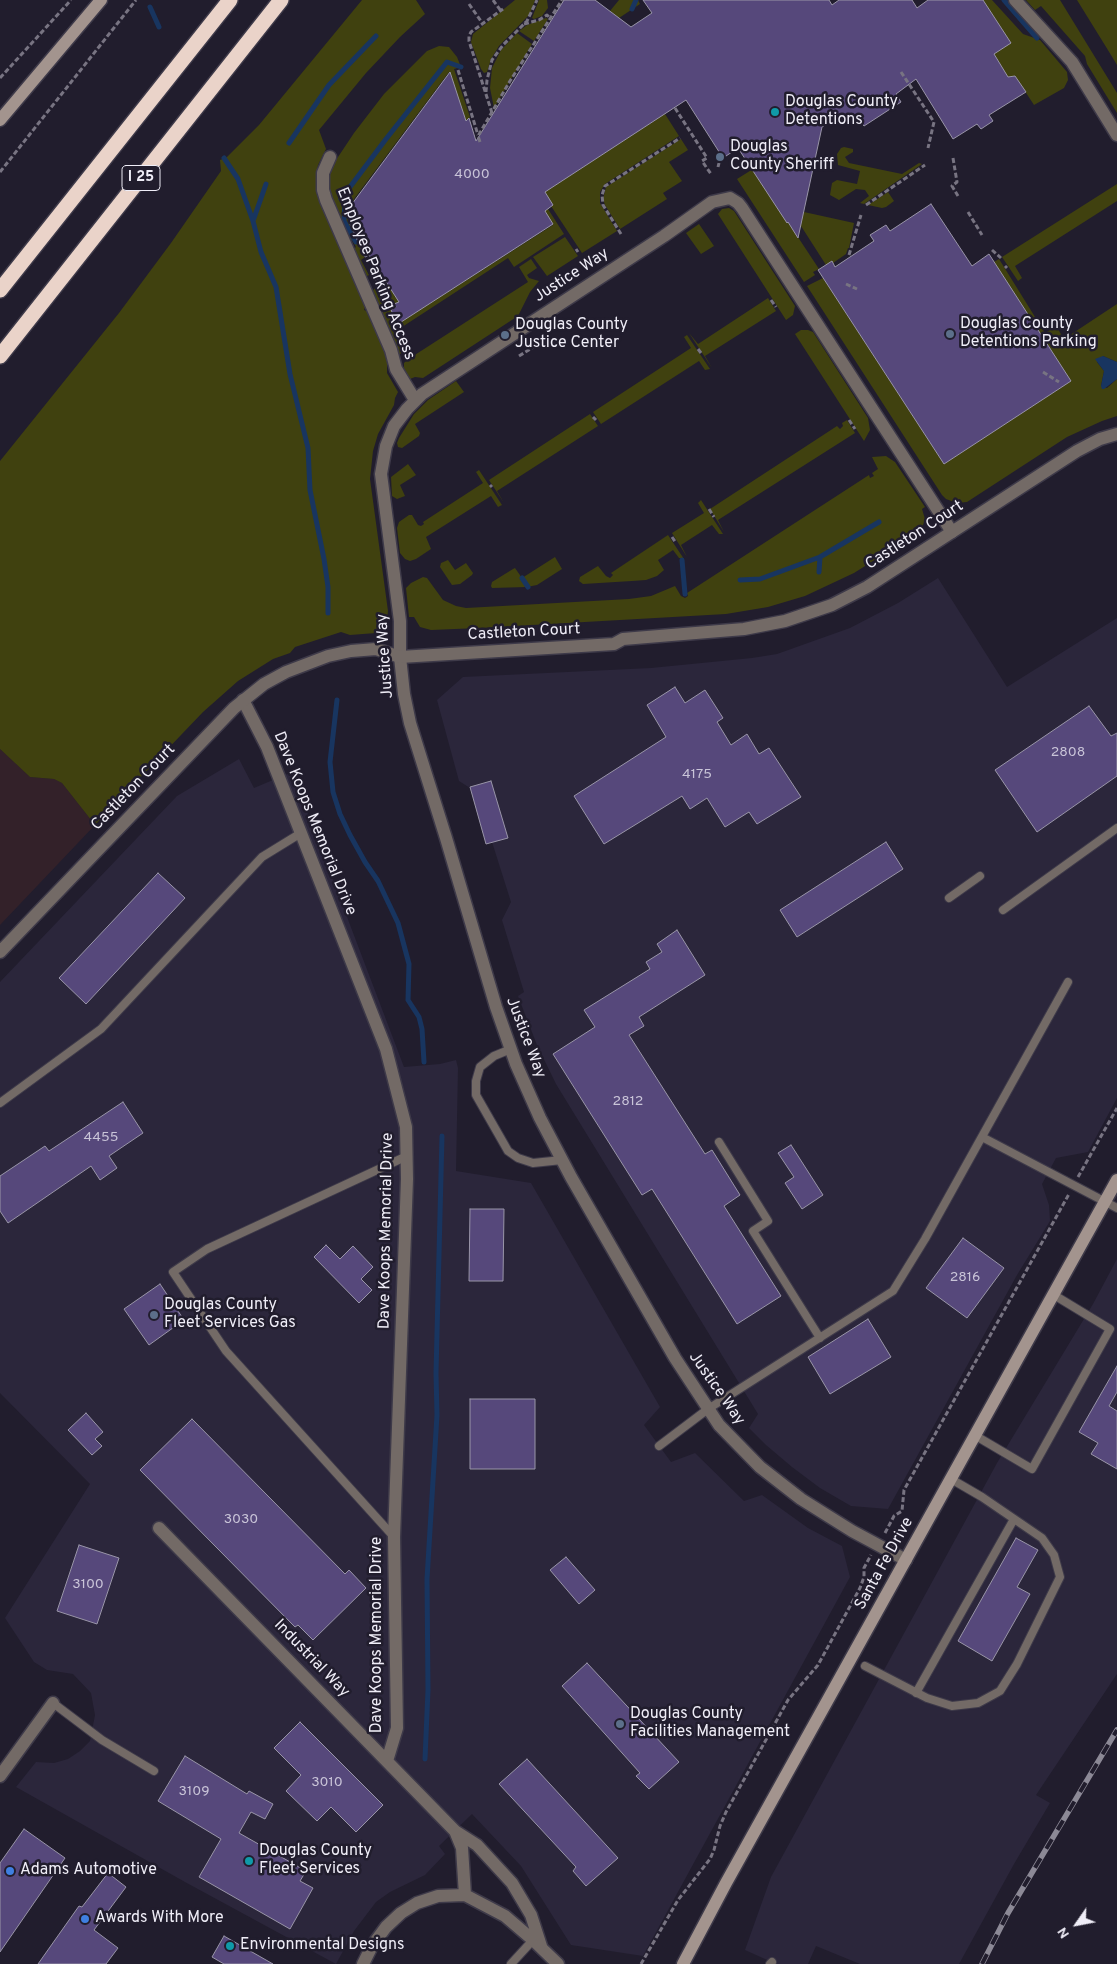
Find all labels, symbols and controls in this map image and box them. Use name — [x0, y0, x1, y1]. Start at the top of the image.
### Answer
place label: Douglas County Detentions — [785, 93, 898, 131]
marker: Douglas County Detentions — [769, 106, 781, 118]
place label: Douglas County Sheriff — [730, 138, 834, 176]
marker: Douglas County Sheriff — [714, 151, 726, 163]
road number: I 25 — [122, 166, 160, 190]
house number: 4000 — [454, 167, 490, 183]
street label: Employee Parking Access — [332, 185, 418, 363]
street label: Justice Way — [531, 245, 613, 307]
place label: Douglas County Detentions Parking — [960, 315, 1097, 353]
place label: Douglas County Justice Center — [515, 316, 628, 354]
marker: Douglas County Detentions Parking — [944, 328, 956, 340]
marker: Douglas County Justice Center — [499, 329, 511, 341]
street label: Castleton Court — [862, 497, 968, 575]
street label: Justice Way — [373, 613, 399, 699]
street label: Castleton Court — [467, 620, 581, 646]
street label: Dave Koops Memorial Drive — [268, 729, 360, 919]
street label: Castleton Court — [88, 741, 180, 835]
house number: 2808 — [1051, 745, 1085, 761]
house number: 4175 — [682, 767, 712, 783]
street label: Justice Way — [501, 995, 549, 1081]
house number: 2812 — [613, 1094, 643, 1110]
house number: 4455 — [84, 1130, 118, 1146]
street label: Dave Koops Memorial Drive — [376, 1133, 398, 1329]
house number: 2816 — [950, 1270, 980, 1286]
place label: Douglas County Fleet Services Gas — [164, 1296, 296, 1334]
marker: Douglas County Fleet Services Gas — [148, 1309, 160, 1321]
street label: Justice Way — [684, 1349, 748, 1429]
house number: 3030 — [224, 1512, 258, 1528]
street label: Santa Fe Drive — [852, 1514, 918, 1614]
street label: Dave Koops Memorial Drive — [368, 1537, 388, 1733]
house number: 3100 — [72, 1577, 104, 1593]
street label: Industrial Way — [269, 1616, 353, 1702]
place label: Douglas County Facilities Management — [630, 1705, 790, 1743]
marker: Douglas County Facilities Management — [614, 1718, 626, 1730]
house number: 3010 — [311, 1775, 343, 1791]
house number: 3109 — [179, 1784, 209, 1800]
place label: Douglas County Fleet Services — [259, 1842, 372, 1880]
marker: Douglas County Fleet Services — [243, 1855, 255, 1867]
place label: Adams Automotive — [20, 1861, 157, 1881]
marker: Adams Automotive — [4, 1865, 16, 1877]
north arrow — [1052, 1899, 1102, 1949]
place label: Awards With More — [95, 1909, 224, 1929]
marker: Awards With More — [79, 1913, 91, 1925]
text: N — [1054, 1924, 1074, 1941]
place label: Environmental Designs — [240, 1936, 405, 1956]
marker: Environmental Designs — [224, 1940, 236, 1952]

